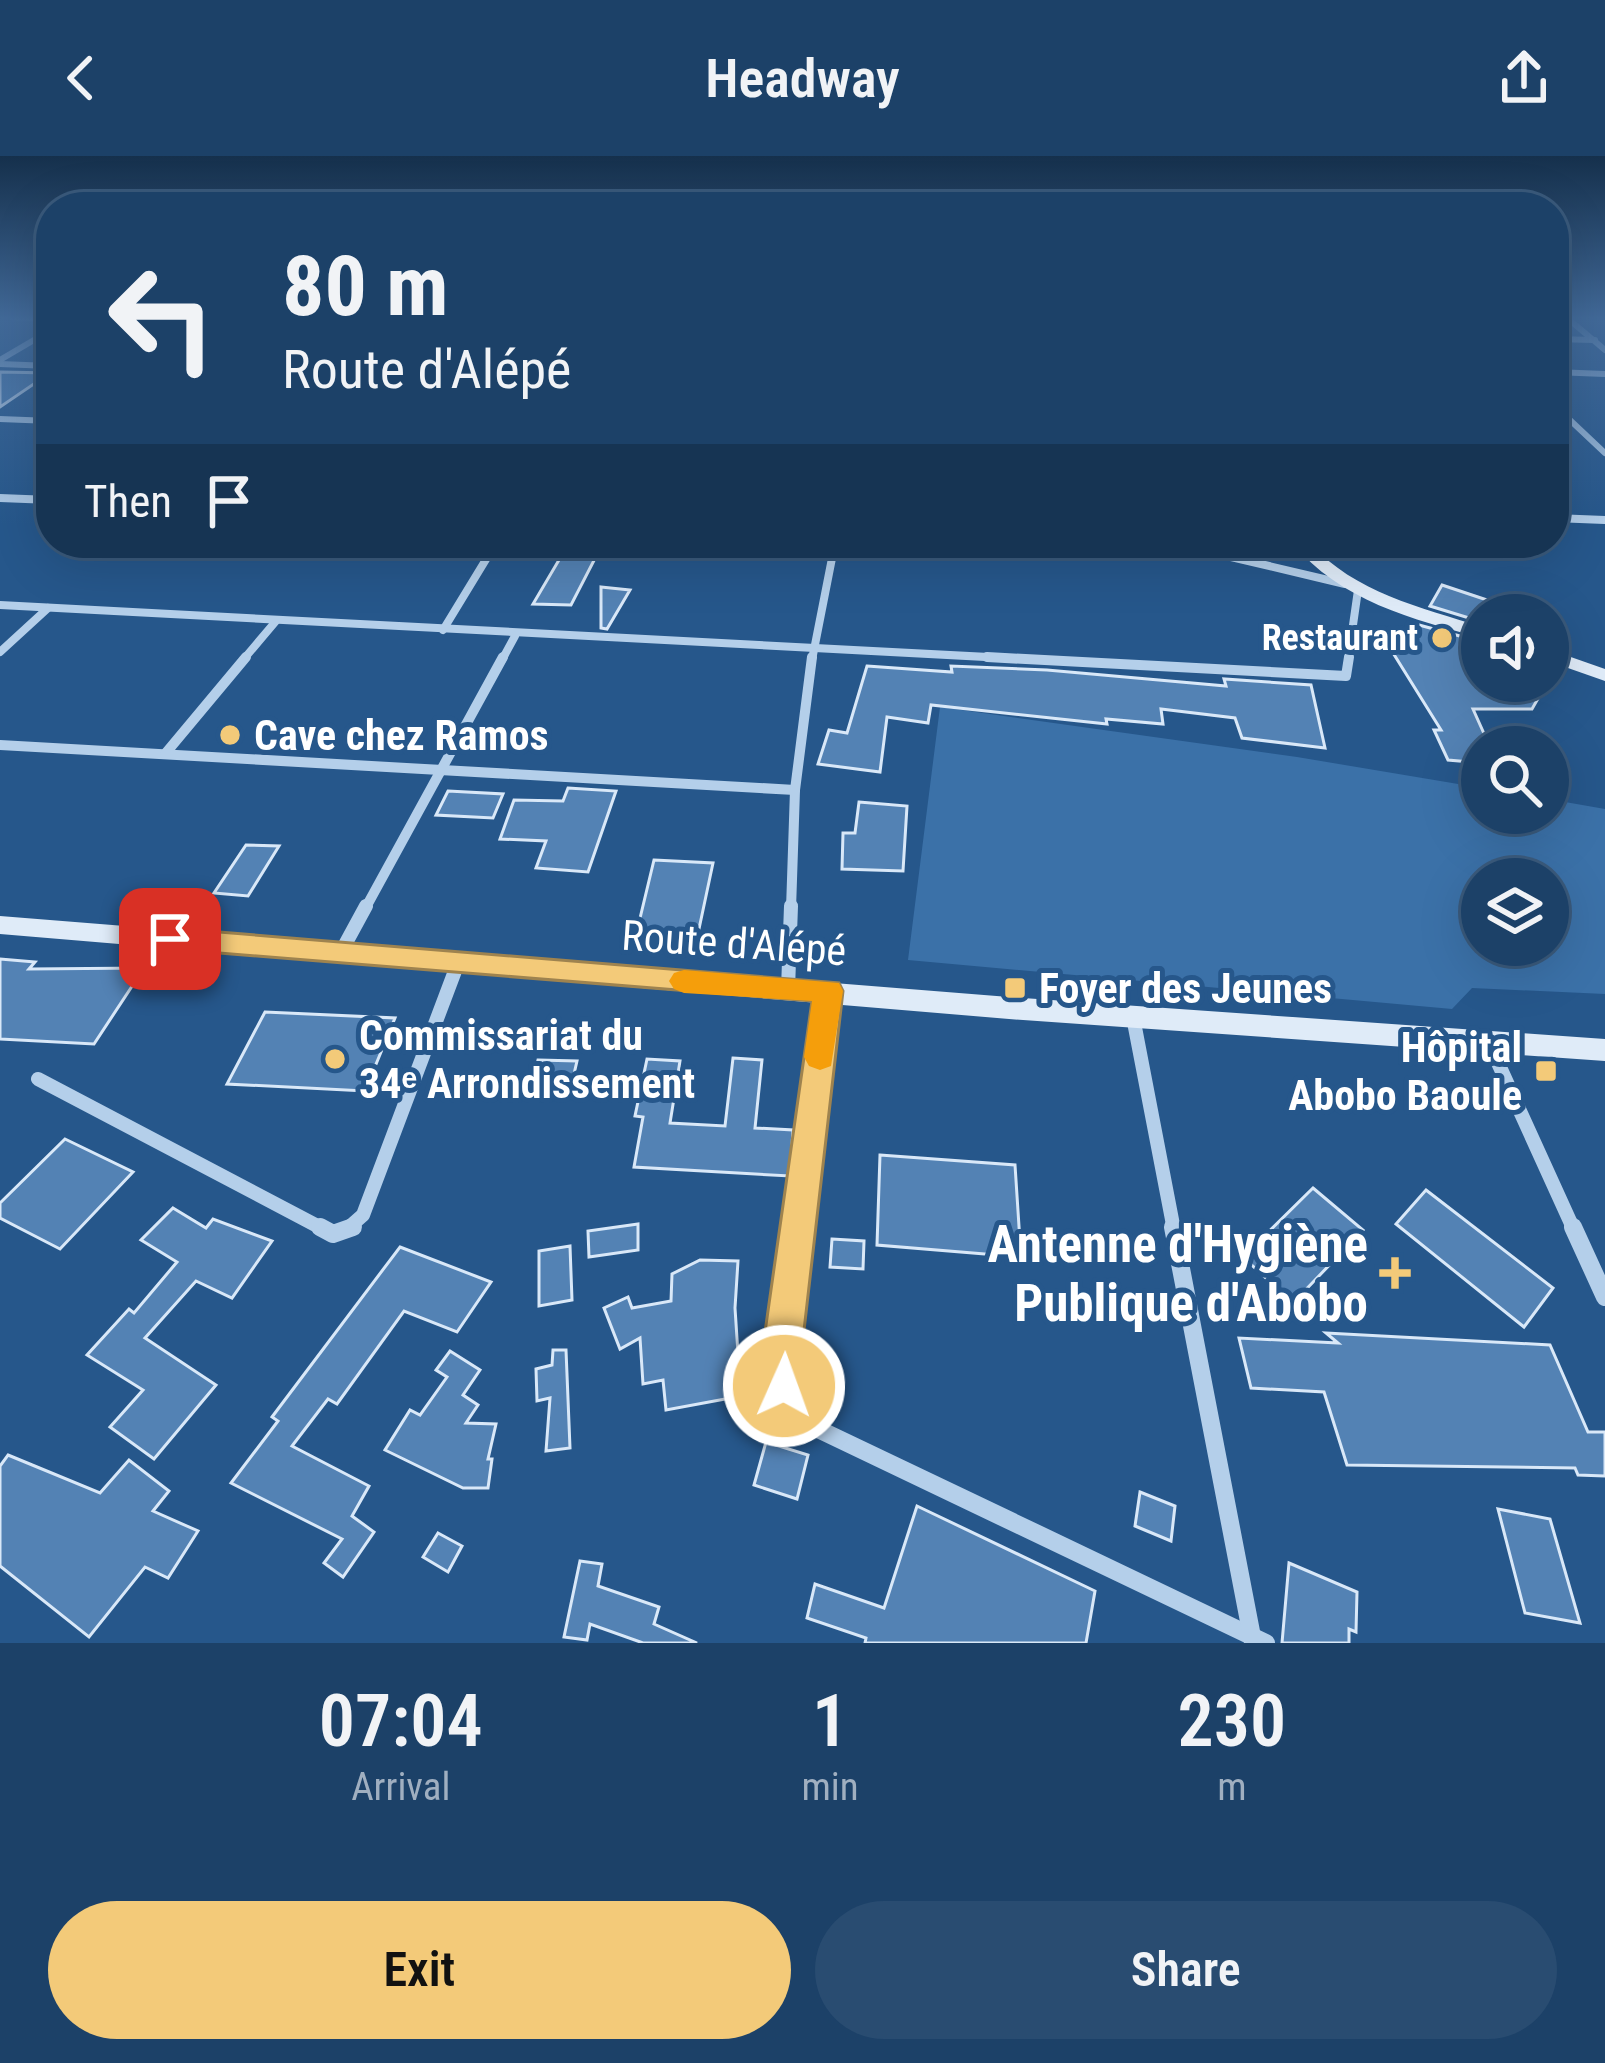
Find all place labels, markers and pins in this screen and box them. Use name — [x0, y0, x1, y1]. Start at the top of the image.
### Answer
place label: Restaurant — [1262, 617, 1418, 659]
marker: Restaurant — [1429, 625, 1455, 651]
place label: Cave chez Ramos — [254, 711, 549, 760]
marker: Cave chez Ramos — [217, 722, 243, 748]
pin — [119, 888, 221, 990]
place label: Foyer des Jeunes — [1039, 964, 1332, 1013]
marker: Foyer des Jeunes — [1002, 975, 1028, 1001]
place label: Commissariat du 34ᵉ Arrondissement — [359, 1011, 695, 1108]
place label: Hôpital Abobo Baoule — [1288, 1023, 1522, 1120]
marker: Commissariat du 34ᵉ Arrondissement — [322, 1046, 348, 1072]
marker: Hôpital Abobo Baoule — [1533, 1058, 1559, 1084]
place label: Antenne d'Hygiène Publique d'Abobo — [988, 1215, 1368, 1333]
marker: Antenne d'Hygiène Publique d'Abobo — [1379, 1257, 1411, 1289]

